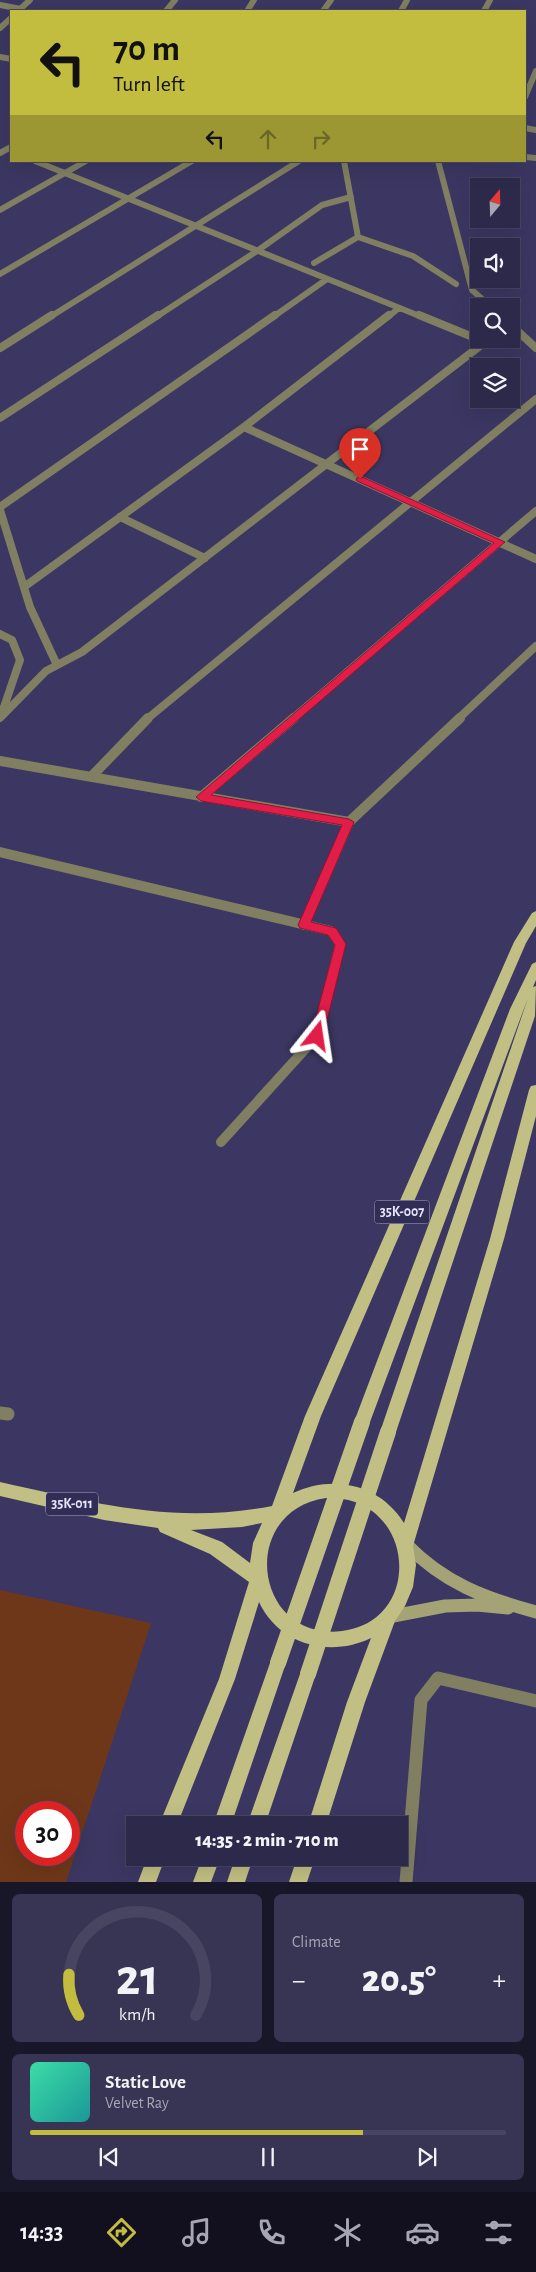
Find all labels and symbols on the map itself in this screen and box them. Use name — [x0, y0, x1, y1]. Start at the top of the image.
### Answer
north arrow — [470, 178, 520, 228]
pin — [339, 428, 381, 479]
position arrow — [290, 1009, 342, 1061]
road number: 35К-007 — [374, 1200, 430, 1224]
road number: 35К-011 — [46, 1492, 98, 1516]
speed limit sign: 30 — [15, 1801, 80, 1866]

